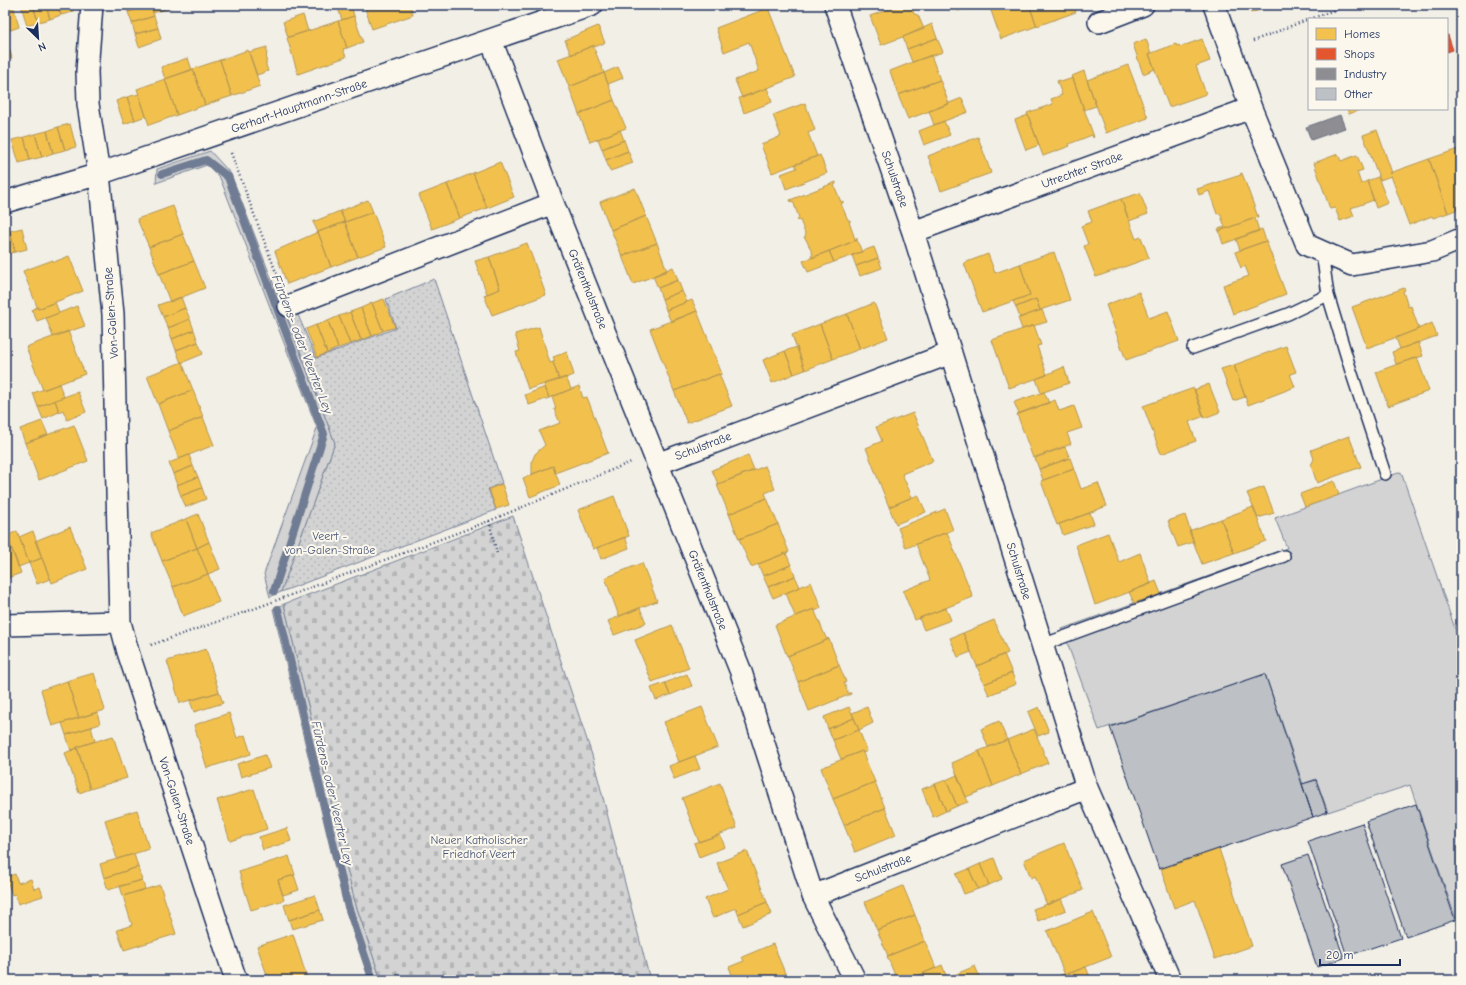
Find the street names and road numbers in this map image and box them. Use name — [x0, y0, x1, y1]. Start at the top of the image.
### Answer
street label: Gerhart-Hauptmann-Straße — [229, 76, 369, 136]
street label: Schulstraße — [879, 149, 911, 209]
street label: Utrechter Straße — [1039, 149, 1125, 191]
street label: Gräfenthalstraße — [566, 247, 610, 331]
street label: Von-Galen-Straße — [101, 267, 121, 359]
street label: Schulstraße — [673, 429, 733, 463]
street label: Schulstraße — [1004, 541, 1034, 601]
street label: Gräfenthalstraße — [686, 548, 730, 632]
street label: Von-Galen-Straße — [156, 755, 198, 847]
street label: Schulstraße — [853, 851, 913, 885]

